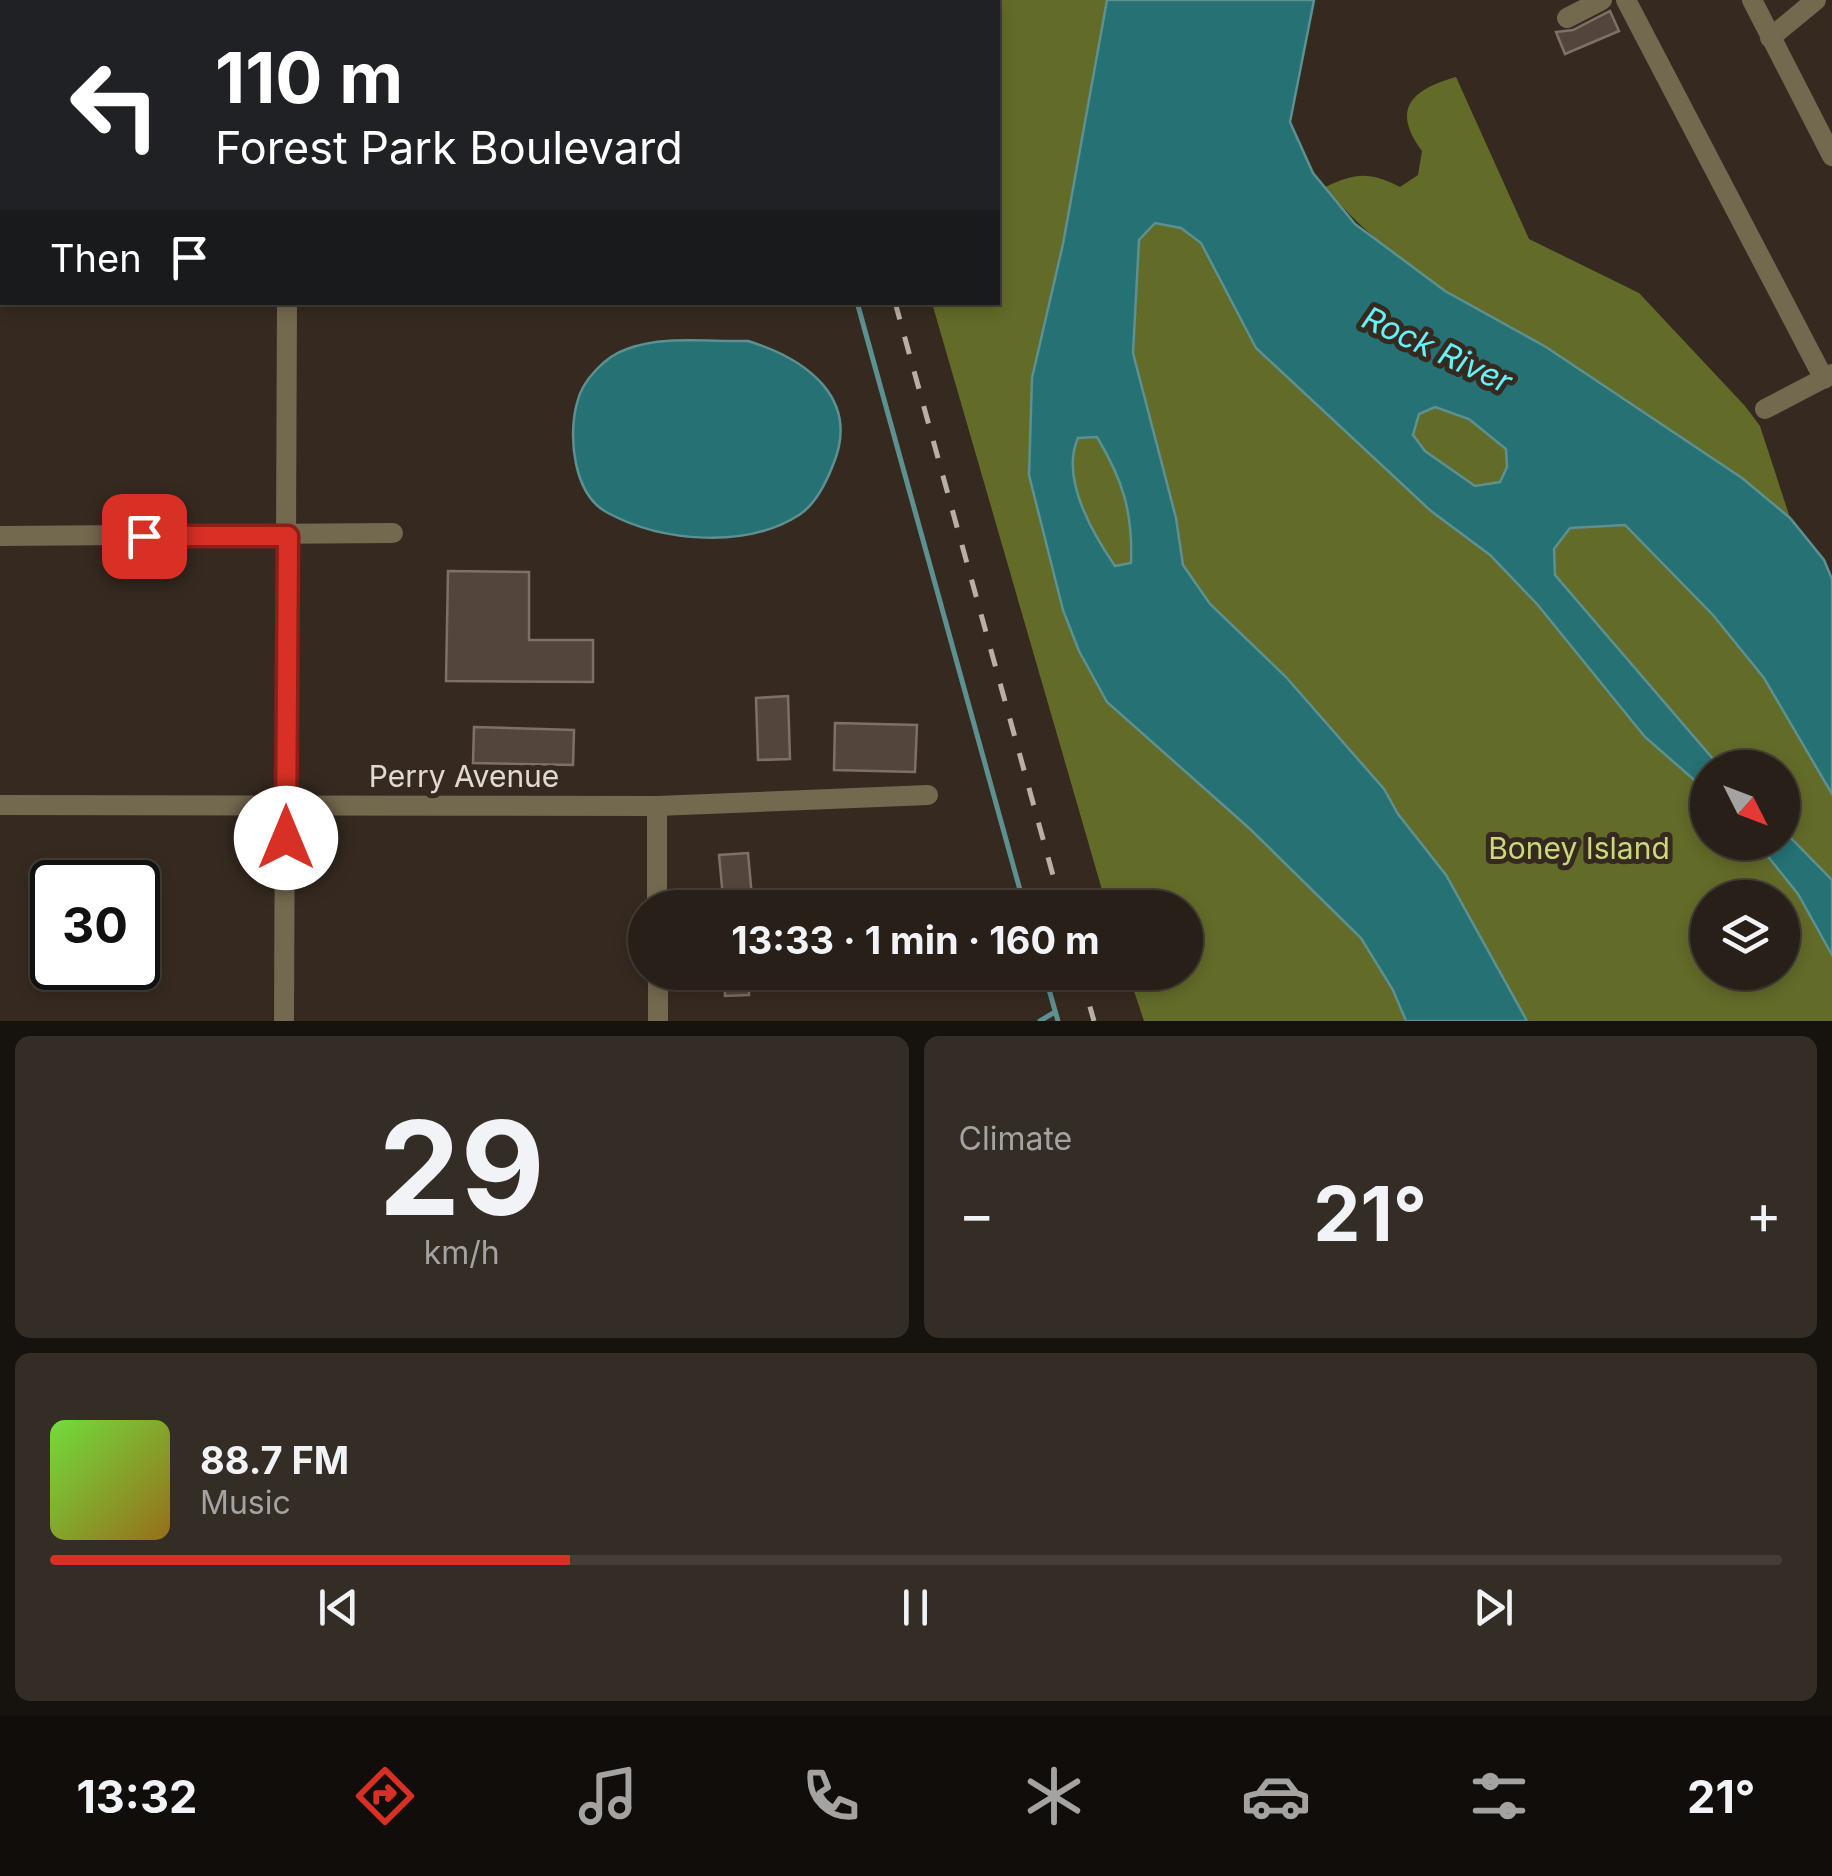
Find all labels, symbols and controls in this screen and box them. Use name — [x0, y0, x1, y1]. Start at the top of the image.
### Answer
text: 110 m — [215, 35, 403, 120]
icon: left — [50, 40, 180, 170]
text: Forest Park Boulevard — [215, 120, 683, 175]
icon: arrive — [162, 230, 217, 285]
text: Then — [50, 235, 142, 281]
water label: Rock River — [1356, 298, 1519, 402]
pin — [102, 494, 187, 579]
icon: arrive — [117, 509, 172, 564]
north arrow — [1690, 750, 1800, 860]
map controls — [1690, 750, 1800, 990]
street label: Perry Avenue — [369, 758, 559, 794]
position arrow — [234, 786, 338, 890]
park label: Boney Island — [1488, 830, 1670, 866]
speed limit sign: 30 — [30, 860, 160, 990]
button: layers — [1690, 880, 1800, 990]
text: 13:33 · 1 min · 160 m — [731, 917, 1100, 963]
text: 29 — [379, 1089, 545, 1246]
text: Climate — [959, 1119, 1072, 1158]
text: 21° — [1313, 1168, 1427, 1259]
text: − — [959, 1181, 995, 1247]
text: + — [1746, 1181, 1782, 1247]
text: km/h — [424, 1233, 500, 1272]
text: 88.7 FM — [200, 1437, 349, 1483]
text: Music — [200, 1483, 291, 1522]
icon: previous — [311, 1580, 366, 1635]
icon: pause — [888, 1580, 943, 1635]
icon: next — [1466, 1580, 1521, 1635]
icon: directions — [350, 1761, 420, 1831]
icon: music — [573, 1761, 643, 1831]
icon: phone — [796, 1761, 866, 1831]
icon: climate — [1019, 1761, 1089, 1831]
icon: car — [1241, 1761, 1311, 1831]
icon: filters — [1464, 1761, 1534, 1831]
text: 13:32 — [76, 1769, 197, 1824]
text: 21° — [1687, 1769, 1756, 1824]

